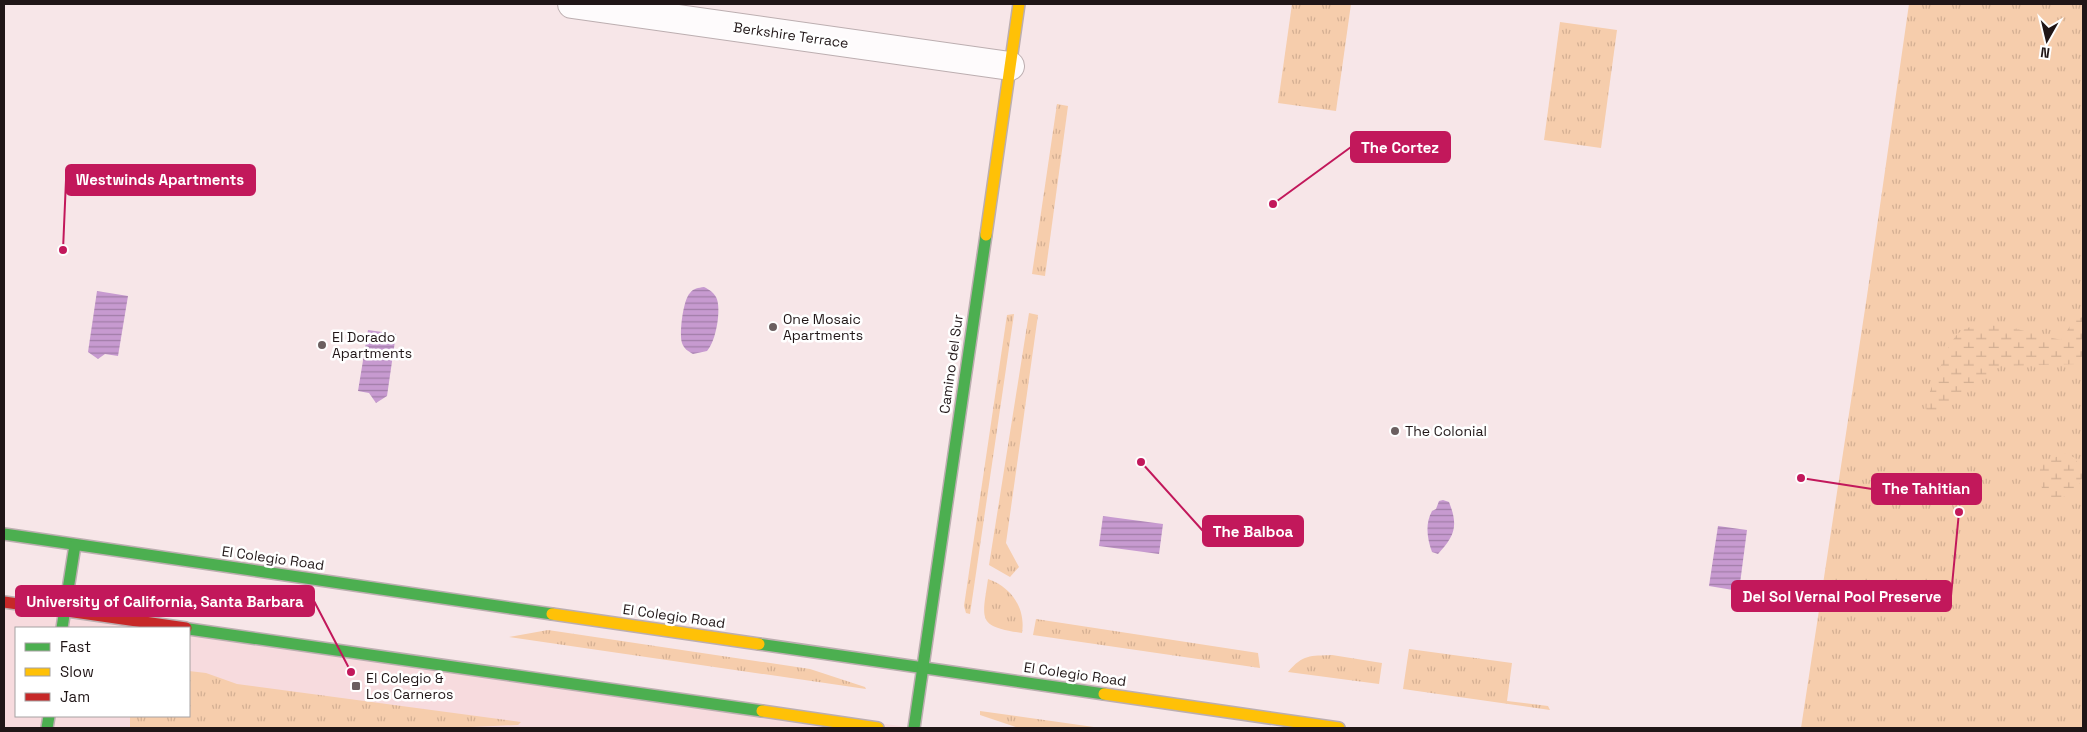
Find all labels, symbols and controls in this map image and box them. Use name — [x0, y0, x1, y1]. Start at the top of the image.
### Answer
north arrow — [2022, 15, 2072, 65]
street label: Berkshire Terrace — [732, 18, 850, 52]
text: N — [2039, 43, 2051, 62]
callout: The Cortez — [1351, 132, 1450, 162]
text: The Cortez — [1361, 138, 1439, 157]
callout: Westwinds Apartments — [66, 165, 255, 195]
text: Westwinds Apartments — [76, 170, 244, 189]
place label: One Mosaic Apartments — [783, 310, 863, 344]
street label: Camino del Sur — [935, 313, 967, 415]
marker: One Mosaic Apartments — [767, 321, 779, 333]
place label: El Dorado Apartments — [332, 328, 412, 362]
marker: El Dorado Apartments — [316, 339, 328, 351]
place label: The Colonial — [1405, 422, 1487, 440]
marker: The Colonial — [1389, 425, 1401, 437]
callout: The Tahitian — [1872, 474, 1981, 504]
text: The Tahitian — [1882, 479, 1970, 498]
callout: The Balboa — [1203, 516, 1303, 546]
text: The Balboa — [1213, 522, 1294, 541]
street label: El Colegio Road — [221, 542, 325, 574]
callout: Del Sol Vernal Pool Preserve — [1732, 581, 1951, 611]
callout: University of California, Santa Barbara — [16, 586, 314, 616]
text: Del Sol Vernal Pool Preserve — [1742, 587, 1942, 606]
text: University of California, Santa Barbara — [26, 592, 304, 611]
street label: El Colegio Road — [622, 600, 726, 632]
legend — [15, 627, 190, 717]
text: Fast — [60, 637, 91, 656]
street label: El Colegio Road — [1023, 658, 1127, 690]
text: Slow — [60, 662, 94, 681]
place label: El Colegio & Los Carneros — [366, 669, 453, 703]
marker: El Colegio & Los Carneros — [350, 680, 362, 692]
text: Jam — [60, 687, 90, 706]

